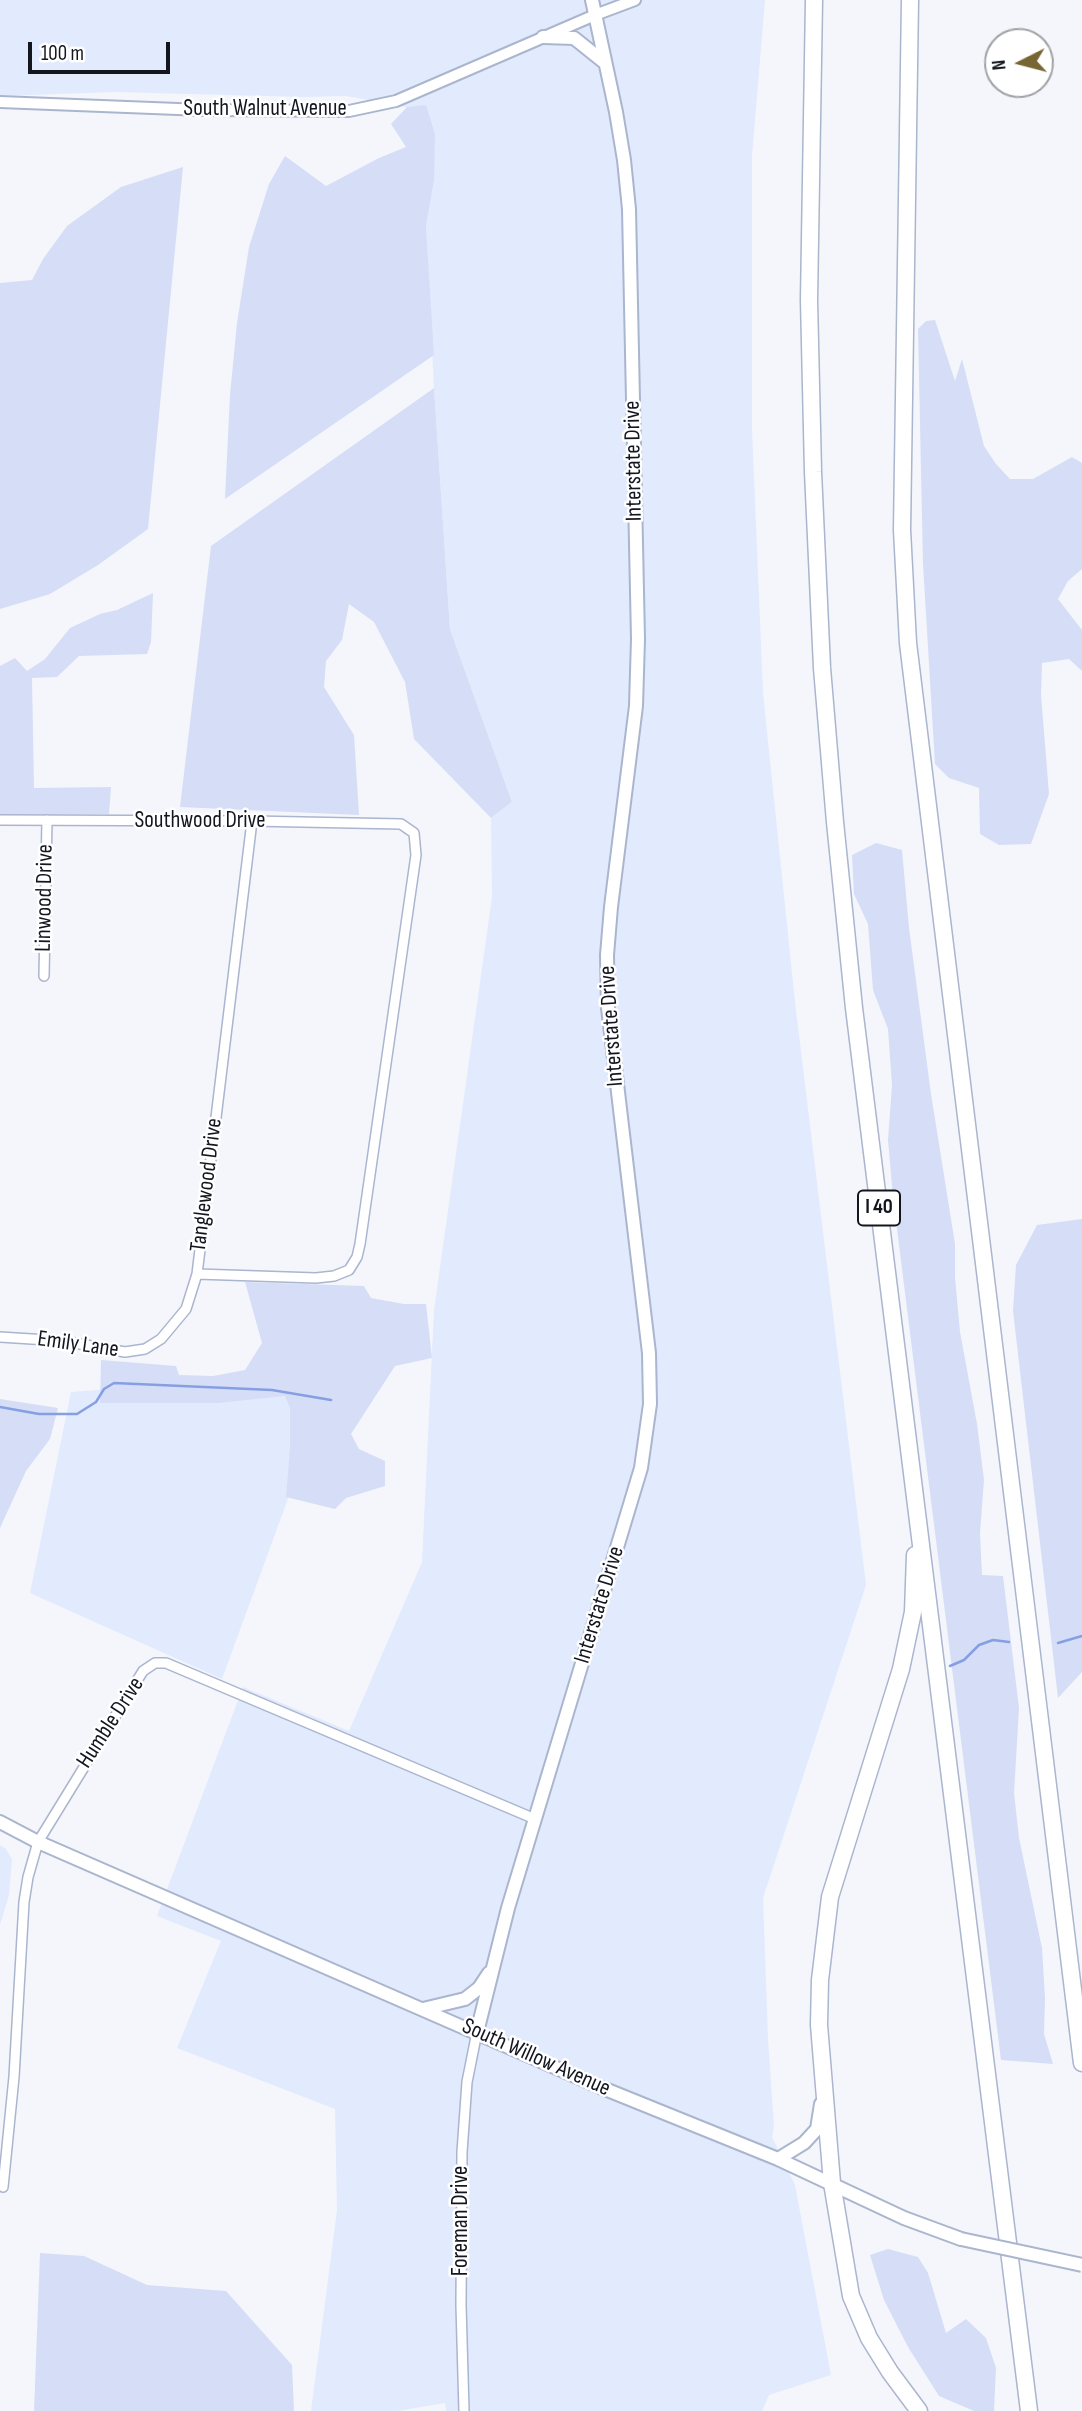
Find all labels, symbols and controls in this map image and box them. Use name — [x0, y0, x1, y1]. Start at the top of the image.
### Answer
scale bar — [32, 28, 173, 72]
north arrow — [984, 28, 1054, 98]
text: 100 m — [41, 41, 84, 66]
text: N — [988, 59, 1012, 71]
street label: South Walnut Avenue — [183, 95, 347, 123]
street label: Interstate Drive — [619, 400, 649, 522]
street label: Southwood Drive — [134, 807, 266, 835]
street label: Linwood Drive — [30, 844, 60, 952]
street label: Interstate Drive — [594, 965, 630, 1087]
street label: Tanglewood Drive — [185, 1117, 229, 1253]
road number: I 40 — [858, 1190, 900, 1226]
street label: Emily Lane — [36, 1326, 120, 1364]
street label: Interstate Drive — [569, 1543, 631, 1667]
street label: Humble Drive — [71, 1672, 151, 1774]
street label: South Willow Avenue — [457, 2013, 615, 2103]
street label: Foreman Drive — [447, 2166, 475, 2276]

